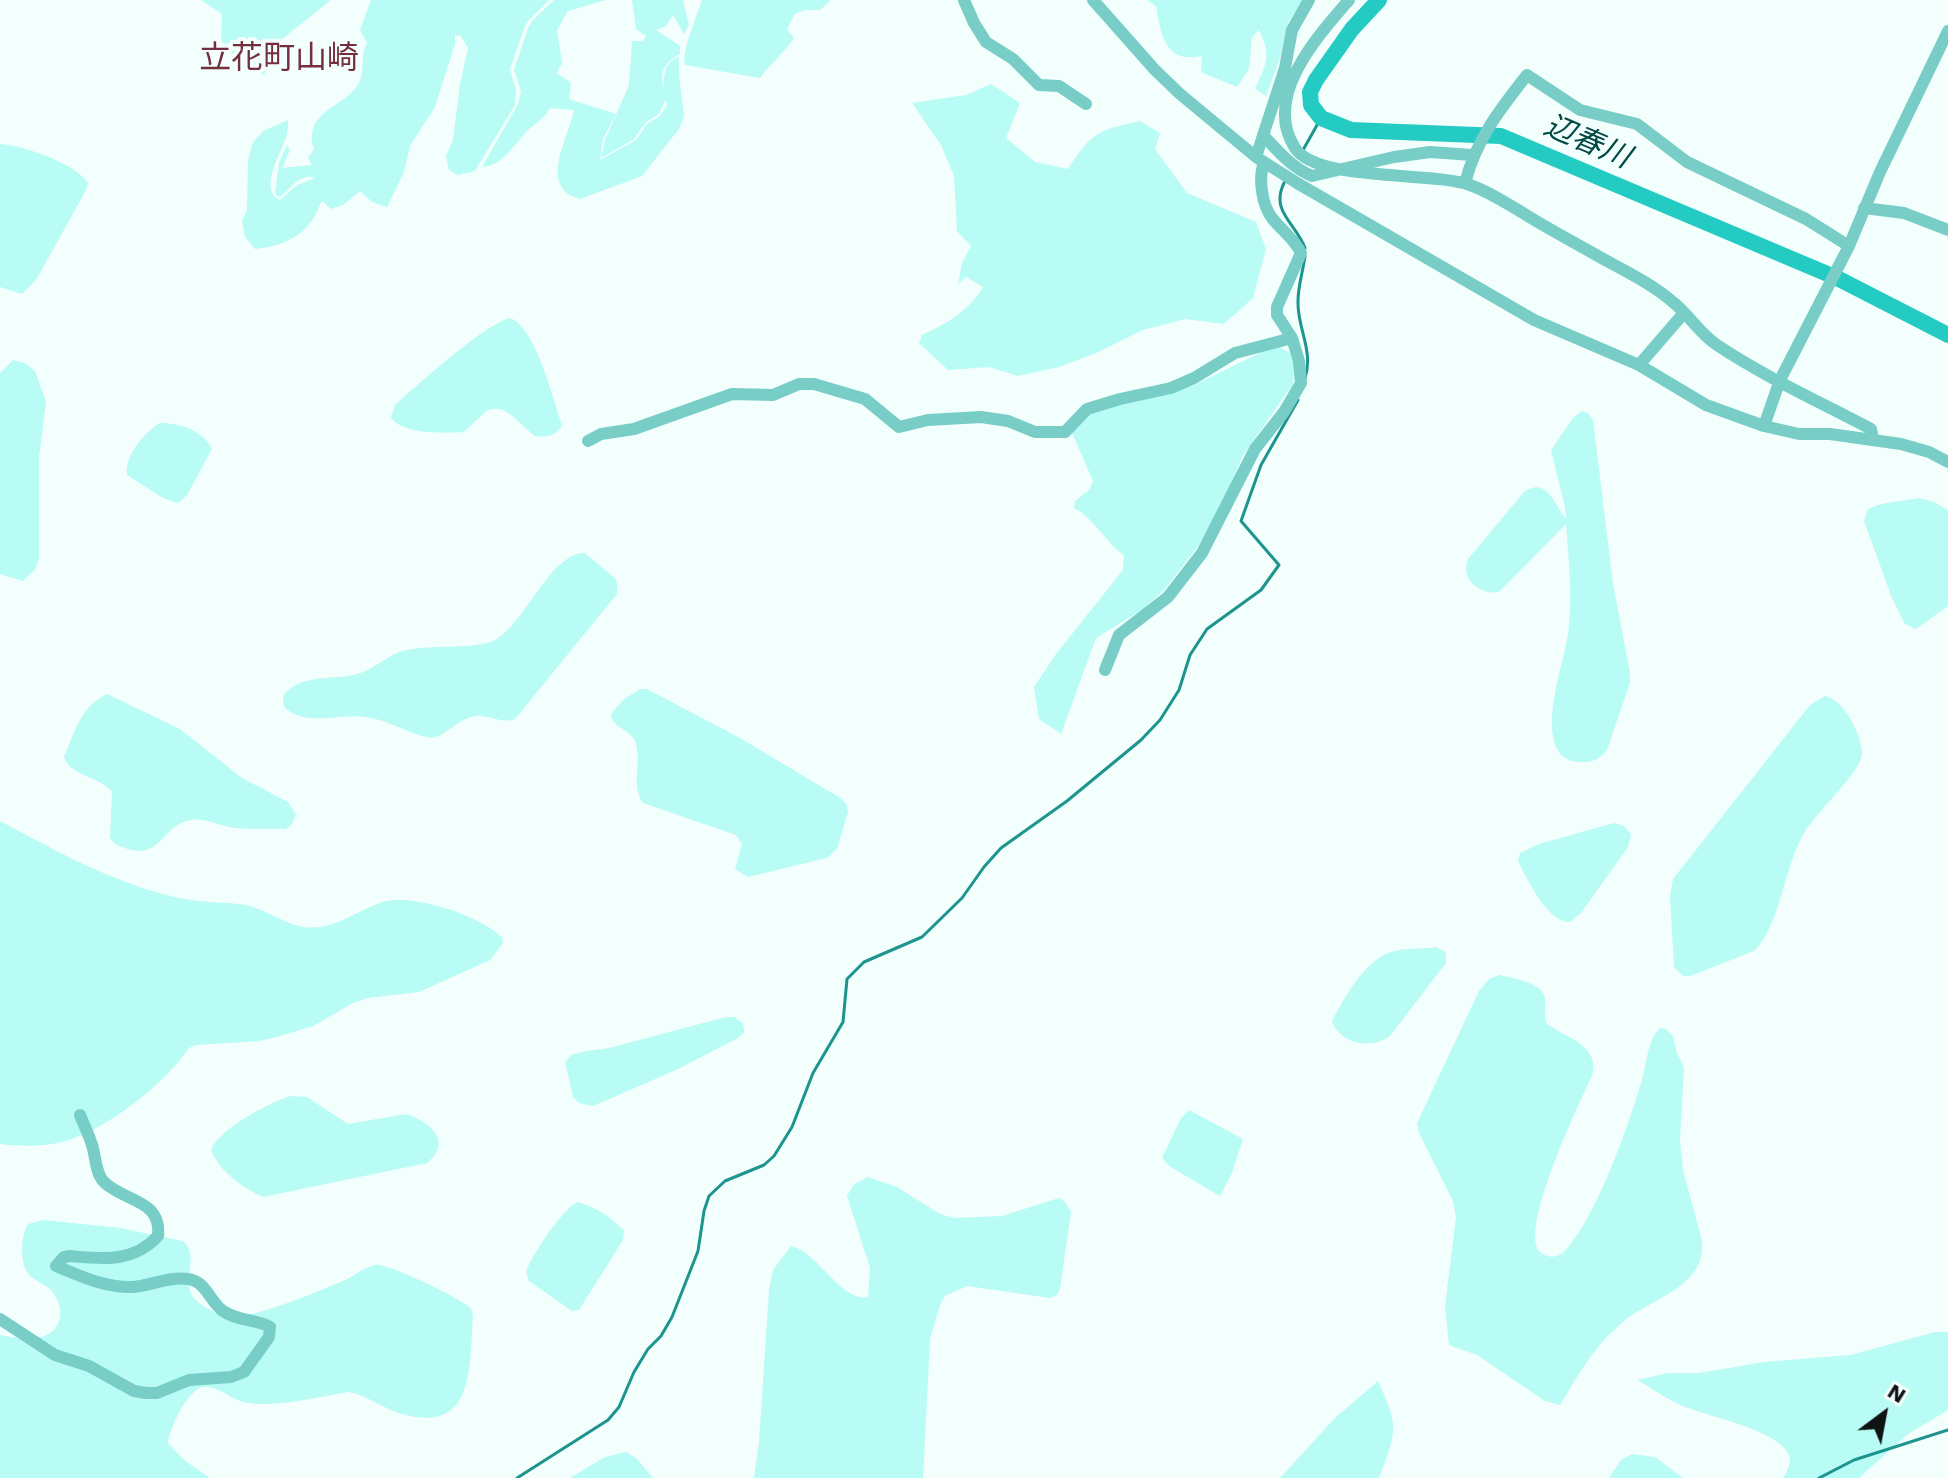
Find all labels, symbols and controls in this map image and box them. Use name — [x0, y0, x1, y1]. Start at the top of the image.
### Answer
district label: 立花町山崎 — [199, 40, 359, 78]
water label: 辺春川 — [1539, 108, 1635, 176]
north arrow — [1844, 1374, 1924, 1454]
text: N — [1883, 1378, 1911, 1408]

